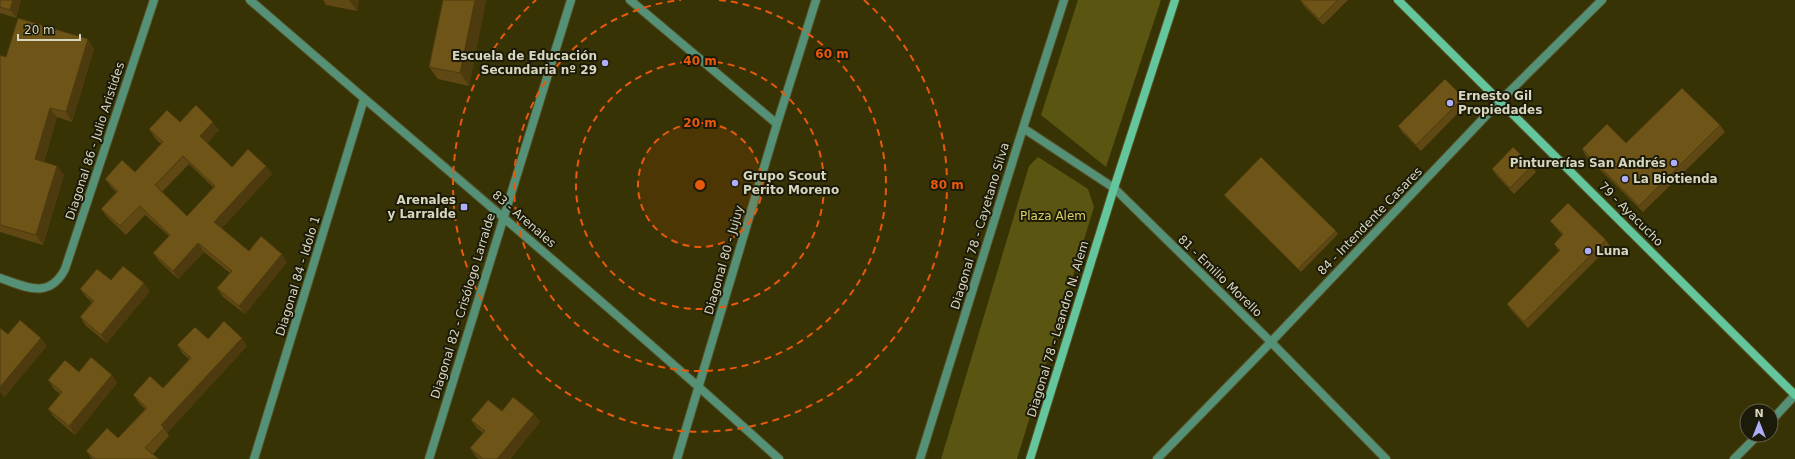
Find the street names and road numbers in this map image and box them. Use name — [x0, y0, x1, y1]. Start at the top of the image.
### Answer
street label: Diagonal 86 - Julio Aristides — [63, 60, 127, 222]
street label: Diagonal 78 - Cayetano Silva — [948, 141, 1012, 311]
street label: 84 - Intendente Casares — [1315, 164, 1425, 278]
street label: 79 - Ayacucho — [1596, 179, 1666, 249]
street label: 83 - Arenales — [489, 188, 559, 250]
street label: Diagonal 80 - Jujuy — [702, 204, 746, 316]
street label: Diagonal 82 - Crisólogo Larralde — [428, 212, 498, 400]
street label: Diagonal 84 - Idolo 1 — [273, 214, 323, 338]
street label: 81 - Emilio Morello — [1175, 232, 1265, 320]
street label: Diagonal 78 - Leandro N. Alem — [1024, 239, 1092, 419]

